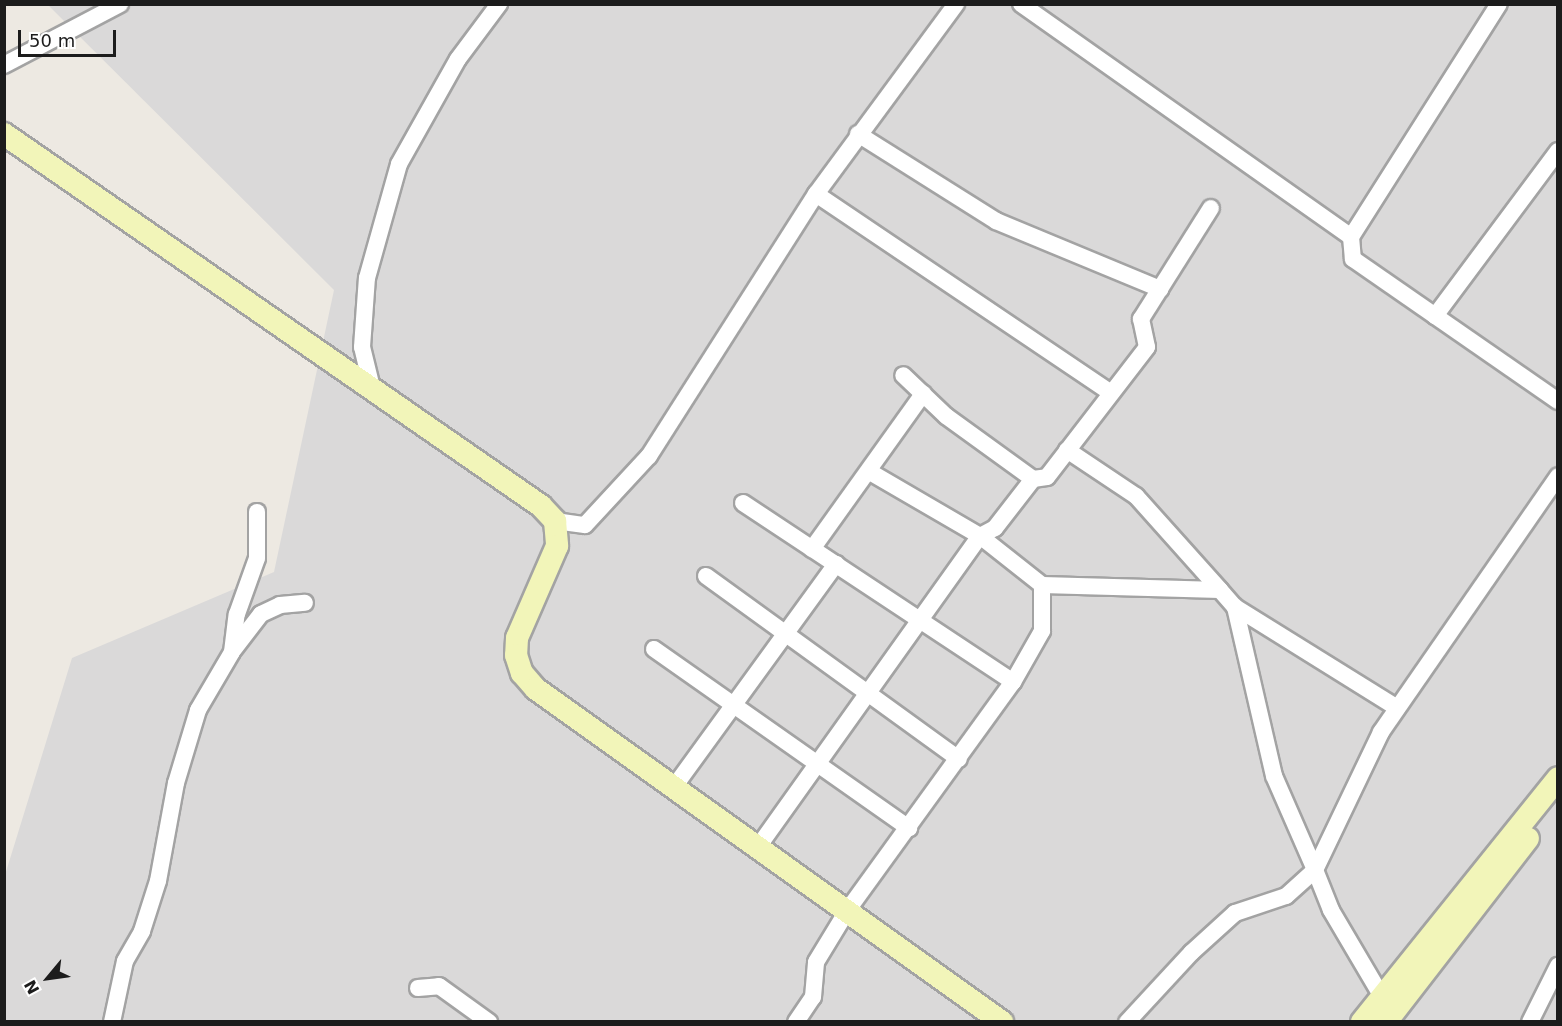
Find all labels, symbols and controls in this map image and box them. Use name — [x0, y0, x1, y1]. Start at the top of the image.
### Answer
scale bar — [21, 18, 118, 56]
text: 50 m — [29, 30, 75, 51]
north arrow — [18, 948, 78, 1008]
text: N — [20, 977, 43, 997]

